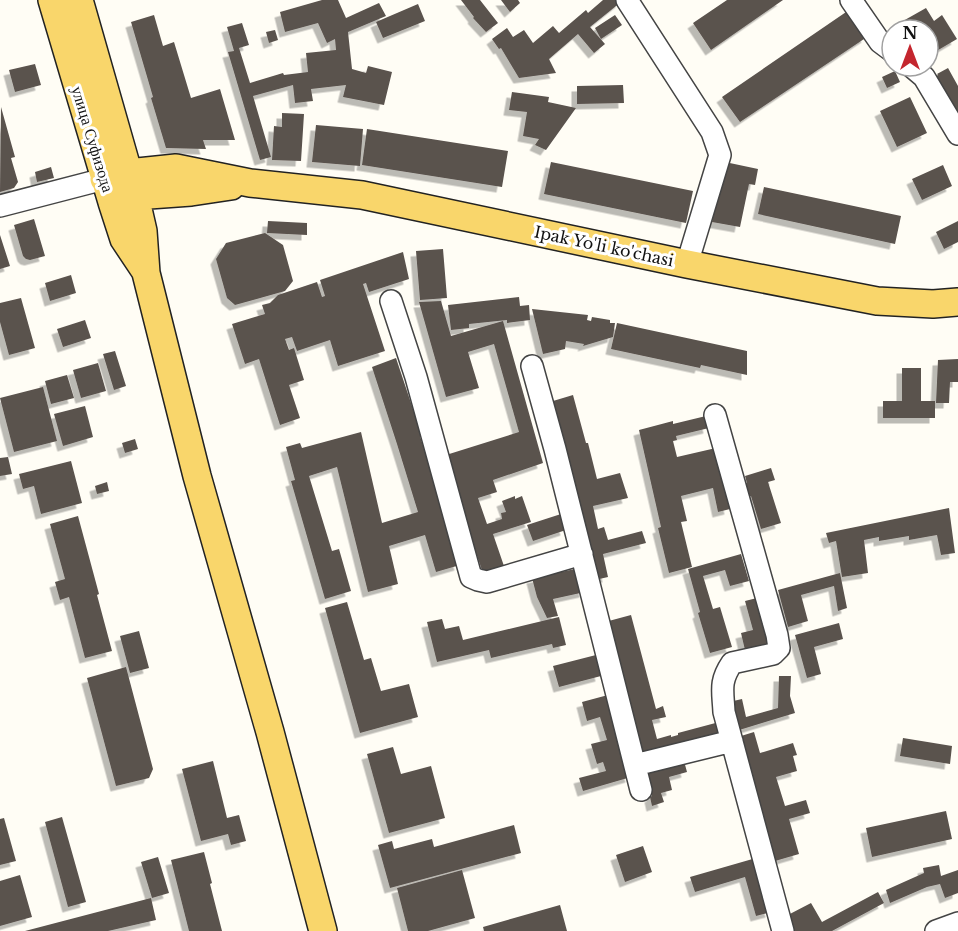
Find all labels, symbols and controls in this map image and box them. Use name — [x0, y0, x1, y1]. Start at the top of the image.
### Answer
north arrow — [880, 18, 940, 78]
text: N — [902, 23, 918, 43]
street label: улица Суфизода — [67, 84, 119, 194]
street label: Ipak Yo'li ko'chasi — [532, 221, 676, 271]

